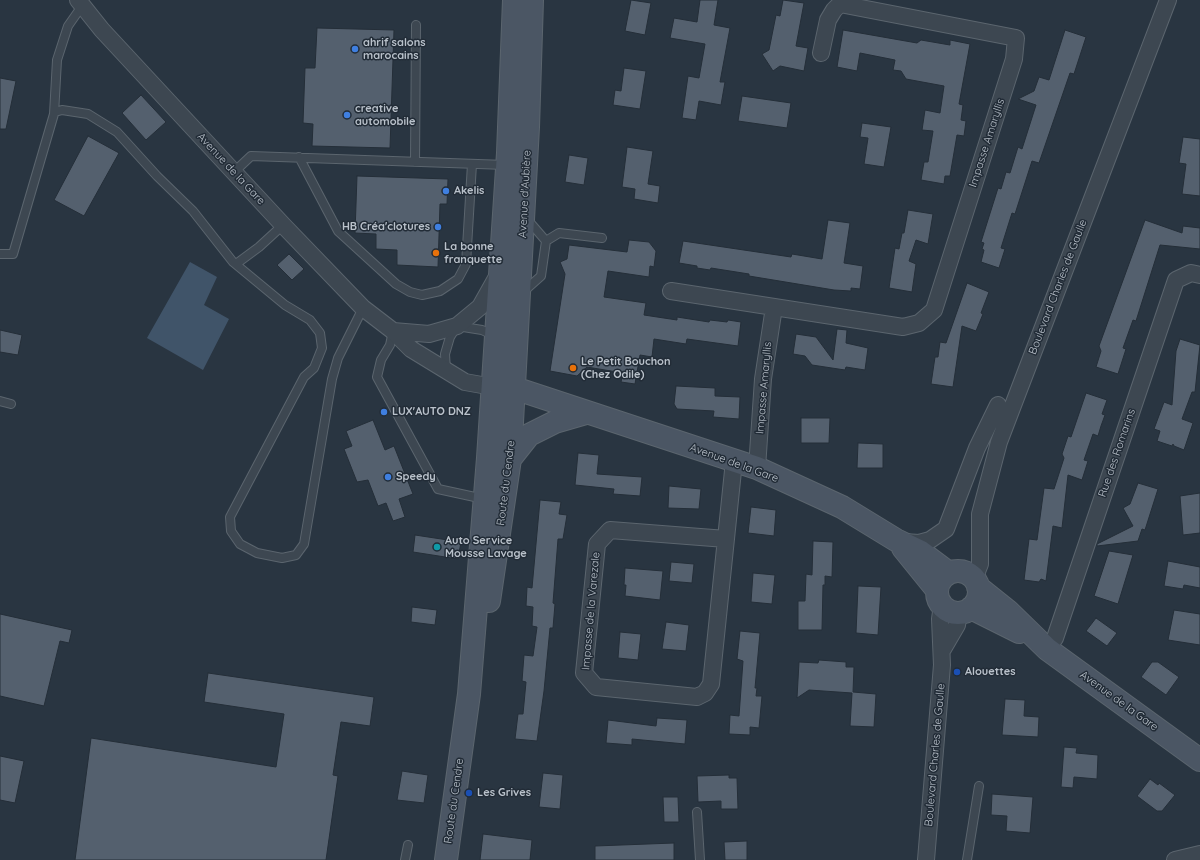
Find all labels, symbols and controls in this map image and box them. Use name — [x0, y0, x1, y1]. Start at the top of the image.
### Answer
place label: ahrif salons marocains — [363, 36, 425, 62]
marker: ahrif salons marocains — [350, 44, 360, 54]
street label: Impasse Amaryllis — [966, 97, 1008, 189]
place label: creative automobile — [355, 102, 415, 128]
marker: creative automobile — [342, 110, 352, 120]
street label: Avenue de la Gare — [194, 130, 268, 208]
street label: Avenue d'Aubière — [516, 150, 534, 238]
place label: Akelis — [454, 184, 484, 198]
marker: Akelis — [441, 186, 451, 196]
street label: Boulevard Charles de Gaulle — [1026, 218, 1090, 356]
place label: HB Créa'clotures — [342, 220, 430, 234]
marker: HB Créa'clotures — [433, 222, 443, 232]
place label: La bonne franquette — [444, 240, 502, 266]
marker: La bonne franquette — [431, 248, 441, 258]
street label: Impasse Amaryllis — [753, 341, 775, 435]
place label: Le Petit Bouchon (Chez Odile) — [581, 355, 671, 381]
marker: Le Petit Bouchon (Chez Odile) — [568, 363, 578, 373]
place label: LUX'AUTO DNZ — [392, 405, 471, 419]
marker: LUX'AUTO DNZ — [379, 407, 389, 417]
street label: Rue des Romarins — [1096, 407, 1138, 499]
street label: Route du Cendre — [494, 440, 518, 526]
street label: Avenue de la Gare — [688, 441, 780, 485]
place label: Speedy — [396, 470, 436, 484]
marker: Speedy — [383, 472, 393, 482]
place label: Auto Service Mousse Lavage — [445, 534, 527, 560]
marker: Auto Service Mousse Lavage — [432, 542, 442, 552]
street label: Impasse de la Varezale — [579, 551, 603, 671]
place label: Alouettes — [965, 665, 1015, 679]
marker: Alouettes — [952, 667, 962, 677]
street label: Avenue de la Gare — [1077, 668, 1161, 734]
street label: Boulevard Charles de Gaulle — [922, 683, 948, 827]
street label: Route du Cendre — [441, 758, 467, 844]
place label: Les Grives — [477, 786, 531, 800]
marker: Les Grives — [464, 788, 474, 798]

